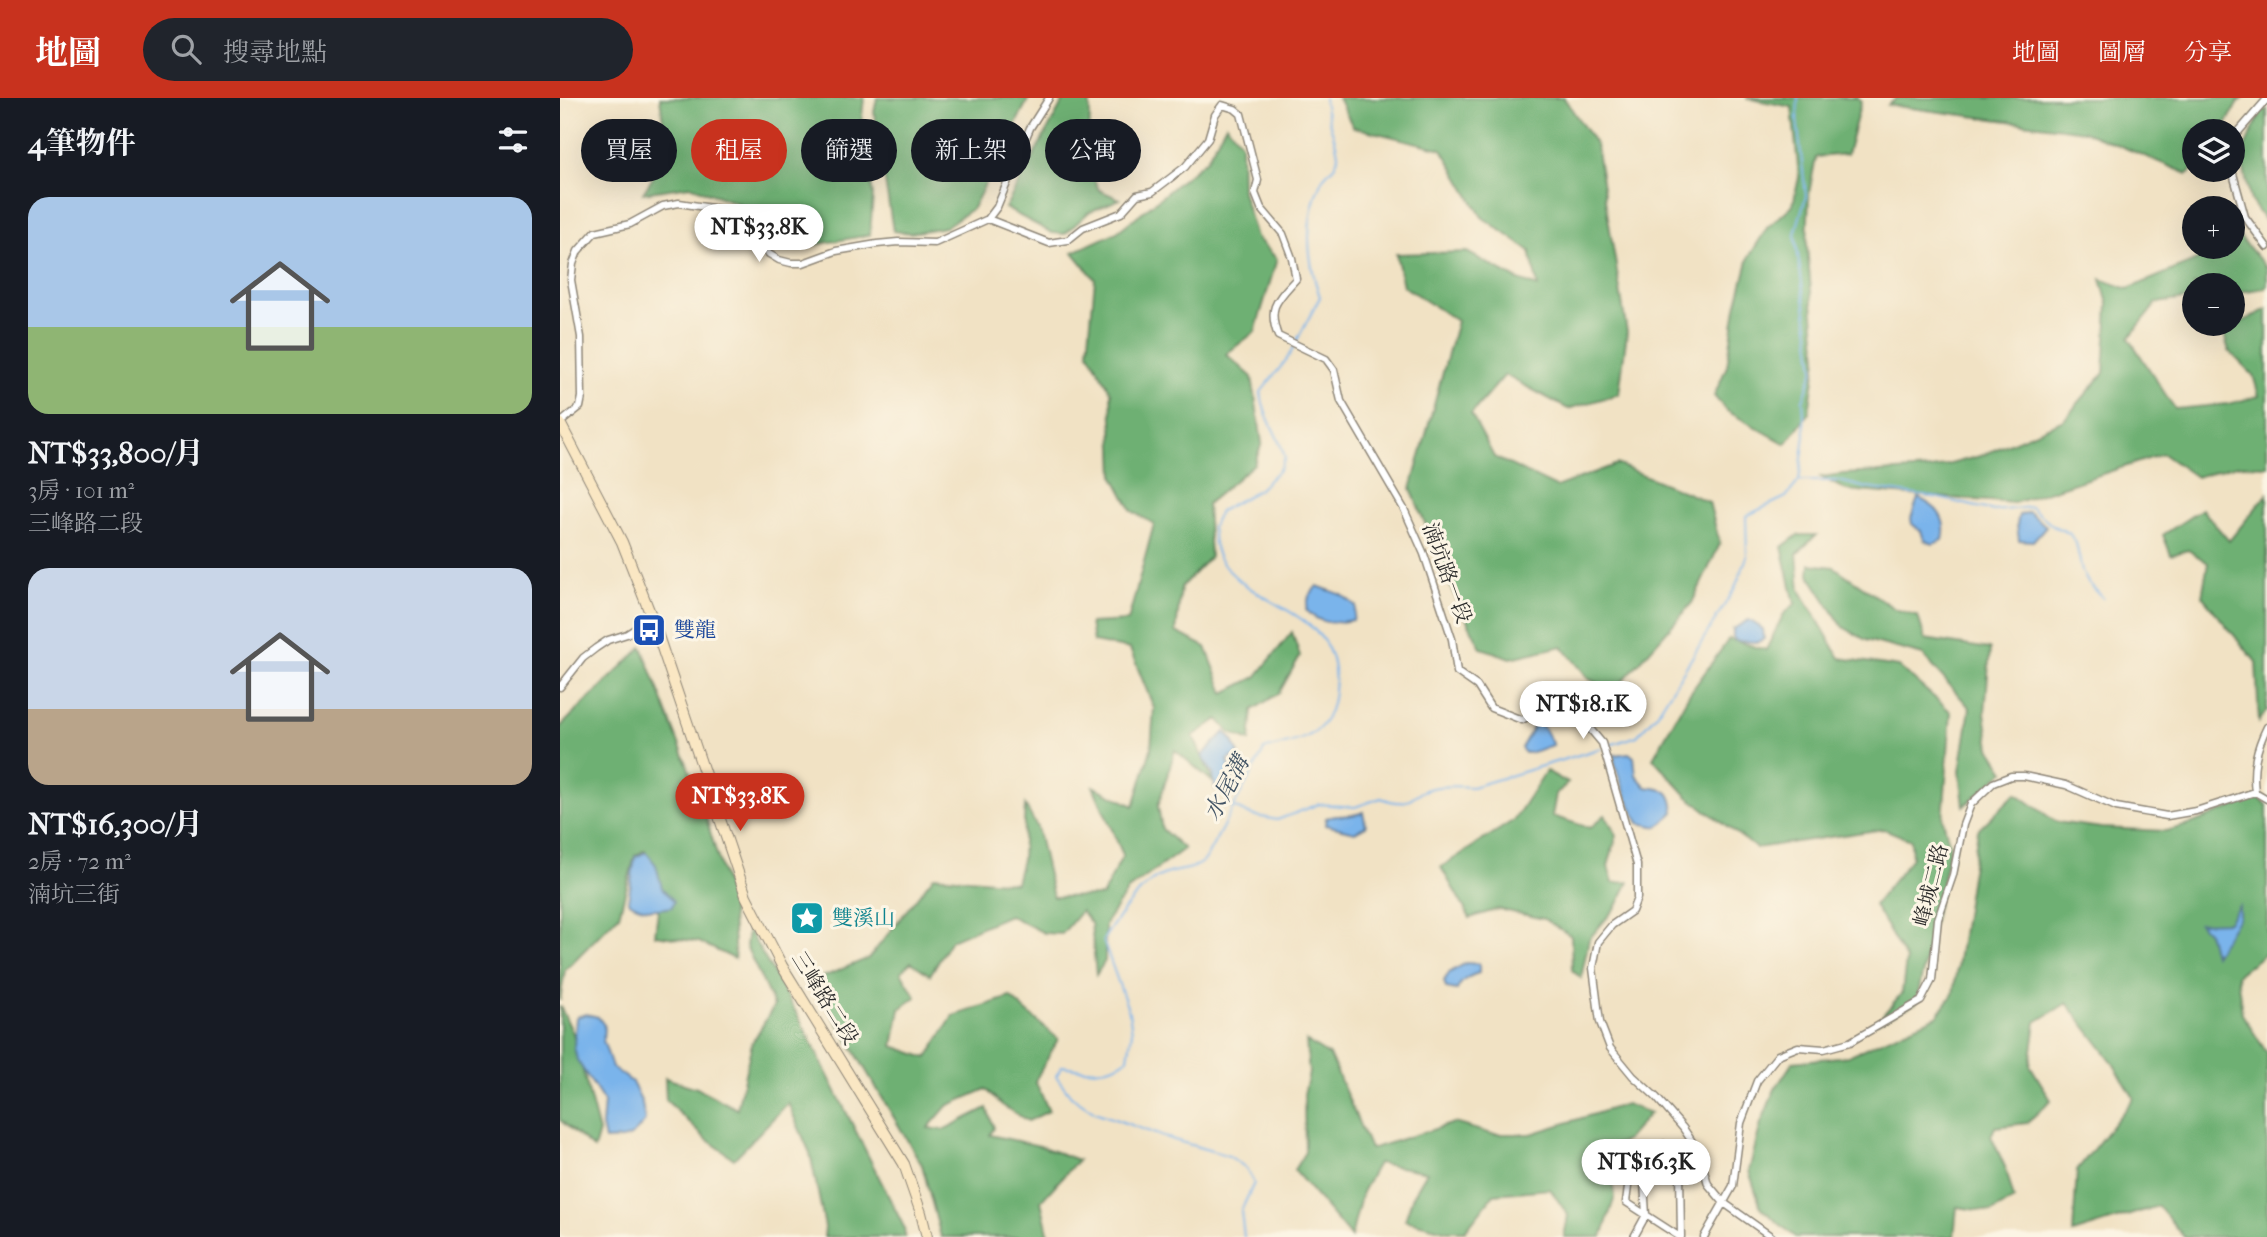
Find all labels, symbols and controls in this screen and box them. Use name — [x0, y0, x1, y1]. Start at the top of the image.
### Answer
search box — [143, 18, 633, 81]
icon: search — [167, 30, 205, 68]
text: 地圖 — [35, 34, 101, 73]
text: 搜尋地點 — [223, 37, 327, 68]
text: 地圖 — [2012, 38, 2060, 66]
text: 圖層 — [2098, 38, 2146, 66]
text: 分享 — [2184, 38, 2232, 66]
chip: 買屋 — [581, 119, 677, 182]
chip: 租屋 — [691, 119, 787, 182]
chip: 篩選 — [801, 119, 897, 182]
chip: 新上架 — [911, 119, 1031, 182]
chip: 公寓 — [1045, 119, 1141, 182]
map controls — [2182, 119, 2245, 336]
button: layers — [2182, 119, 2245, 182]
icon: filters — [494, 121, 532, 159]
text: 4筆物件 — [28, 126, 136, 161]
button: + — [2182, 196, 2245, 259]
pin: NT$33.8K — [687, 204, 831, 264]
text: NT$33.8K — [710, 213, 808, 240]
icon: home — [217, 243, 343, 369]
button: − — [2182, 273, 2245, 336]
text: NT$33,800/月 — [28, 436, 204, 471]
text: 3房 · 101 m² — [28, 477, 134, 504]
text: 三峰路二段 — [28, 510, 143, 537]
street label: 湳坑路一段 — [1418, 520, 1476, 626]
bus stop icon: 雙龍 — [630, 611, 668, 649]
icon: home — [217, 614, 343, 740]
place label: 雙龍 — [674, 618, 716, 642]
pin: NT$18.1K — [1511, 682, 1655, 741]
text: NT$18.1K — [1536, 690, 1630, 717]
water label: 水尾溝 — [1198, 748, 1256, 825]
pin: NT$33.8K — [668, 774, 812, 833]
text: NT$33.8K — [691, 782, 789, 809]
text: NT$16,300/月 — [28, 807, 203, 842]
street label: 峰城二路 — [1909, 841, 1953, 929]
text: 2房 · 72 m² — [28, 848, 131, 875]
text: 湳坑三街 — [28, 881, 120, 908]
place icon: 雙溪山 — [788, 899, 826, 937]
place label: 雙溪山 — [832, 906, 895, 930]
street label: 三峰路二段 — [787, 947, 863, 1049]
pin: NT$16.3K — [1574, 1140, 1718, 1199]
text: NT$16.3K — [1598, 1148, 1694, 1175]

